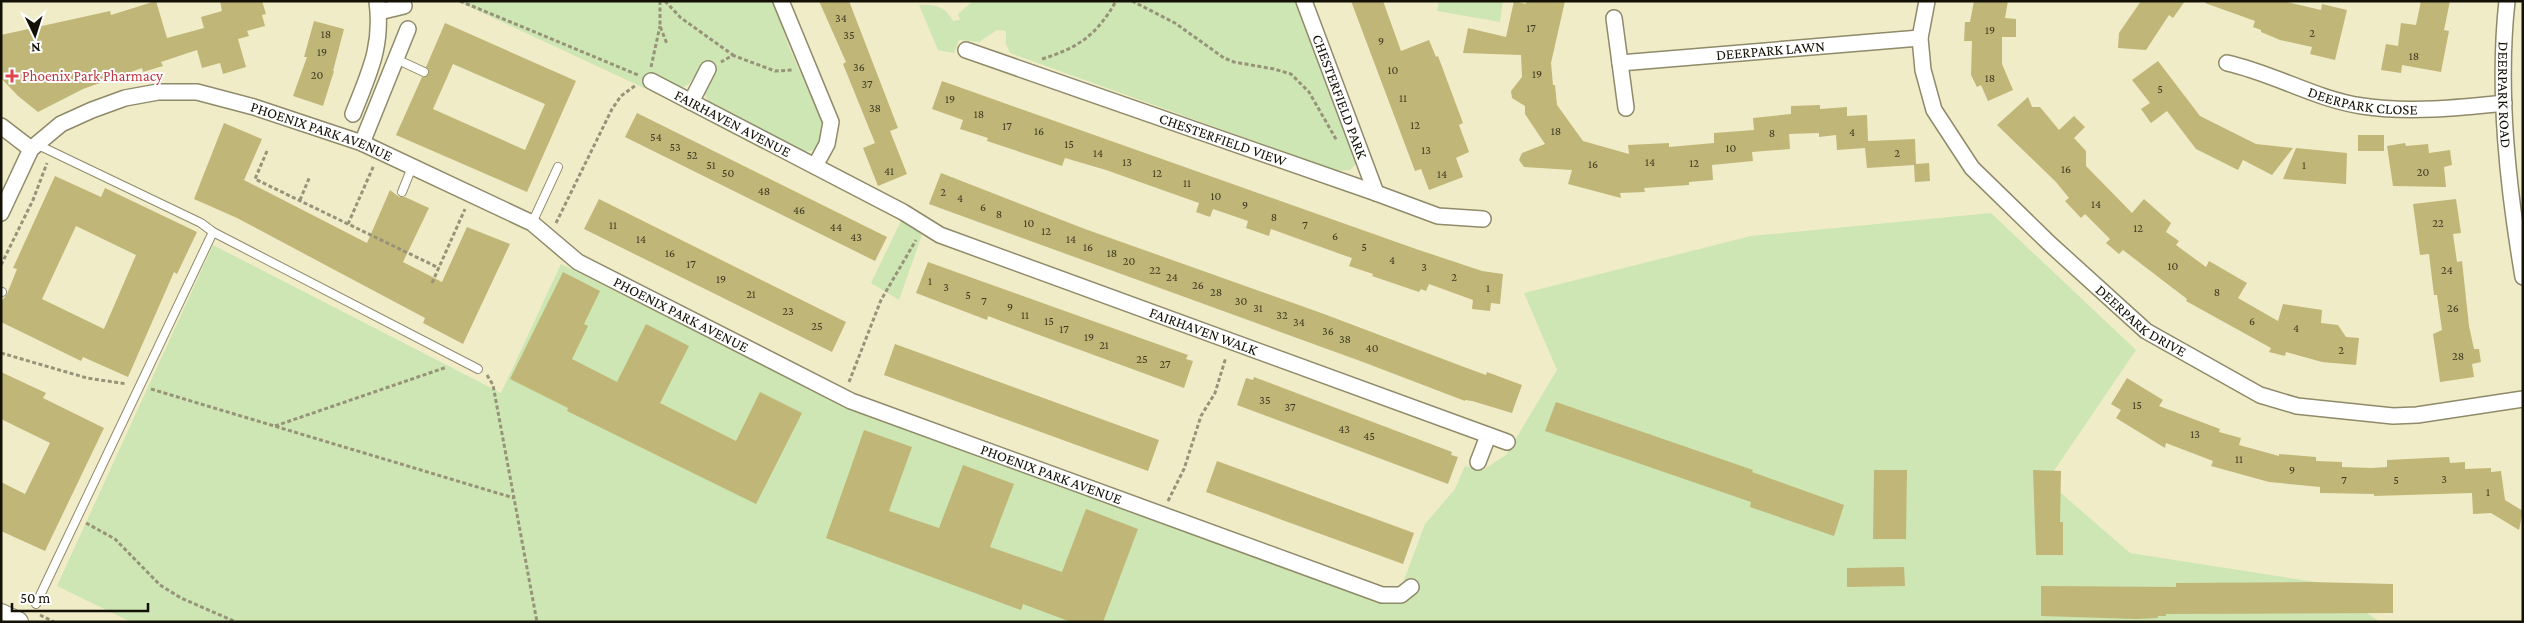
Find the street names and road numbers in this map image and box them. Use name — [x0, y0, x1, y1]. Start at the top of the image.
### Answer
street label: CHESTERFIELD PARK — [1309, 32, 1371, 161]
street label: DEERPARK LAWN — [1715, 38, 1826, 63]
street label: DEERPARK ROAD — [2495, 41, 2514, 149]
street label: DEERPARK CLOSE — [2306, 84, 2418, 117]
street label: FAIRHAVEN AVENUE — [672, 87, 793, 160]
street label: PHOENIX PARK AVENUE — [249, 98, 395, 164]
street label: CHESTERFIELD VIEW — [1157, 110, 1289, 169]
street label: PHOENIX PARK AVENUE — [611, 273, 751, 355]
street label: DEERPARK DRIVE — [2093, 282, 2189, 360]
street label: FAIRHAVEN WALK — [1147, 304, 1260, 358]
street label: PHOENIX PARK AVENUE — [978, 441, 1124, 507]

